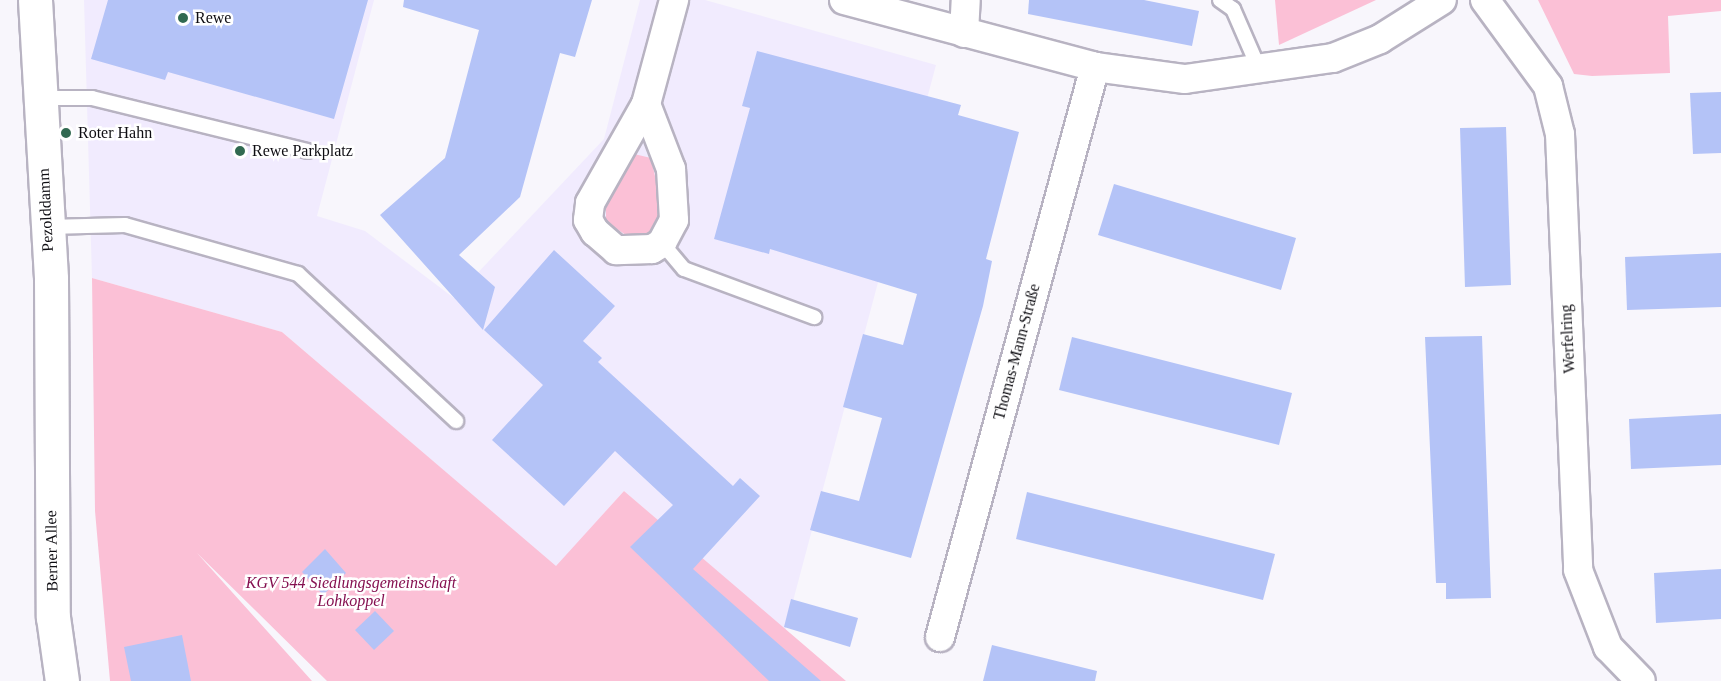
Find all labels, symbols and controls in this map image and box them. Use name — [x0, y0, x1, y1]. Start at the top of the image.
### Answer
place label: Rewe — [195, 8, 231, 28]
marker: Rewe — [176, 11, 190, 25]
place label: Roter Hahn — [78, 123, 152, 143]
marker: Roter Hahn — [59, 126, 73, 140]
place label: Rewe Parkplatz — [252, 141, 353, 161]
marker: Rewe Parkplatz — [233, 144, 247, 158]
street label: Pezolddamm — [34, 168, 58, 252]
street label: Thomas-Mann-Straße — [990, 282, 1044, 422]
street label: Werfelring — [1557, 304, 1579, 374]
street label: Berner Allee — [42, 510, 62, 592]
park label: KGV 544 Siedlungsgemeinschaft Lohkoppel — [246, 573, 456, 611]

